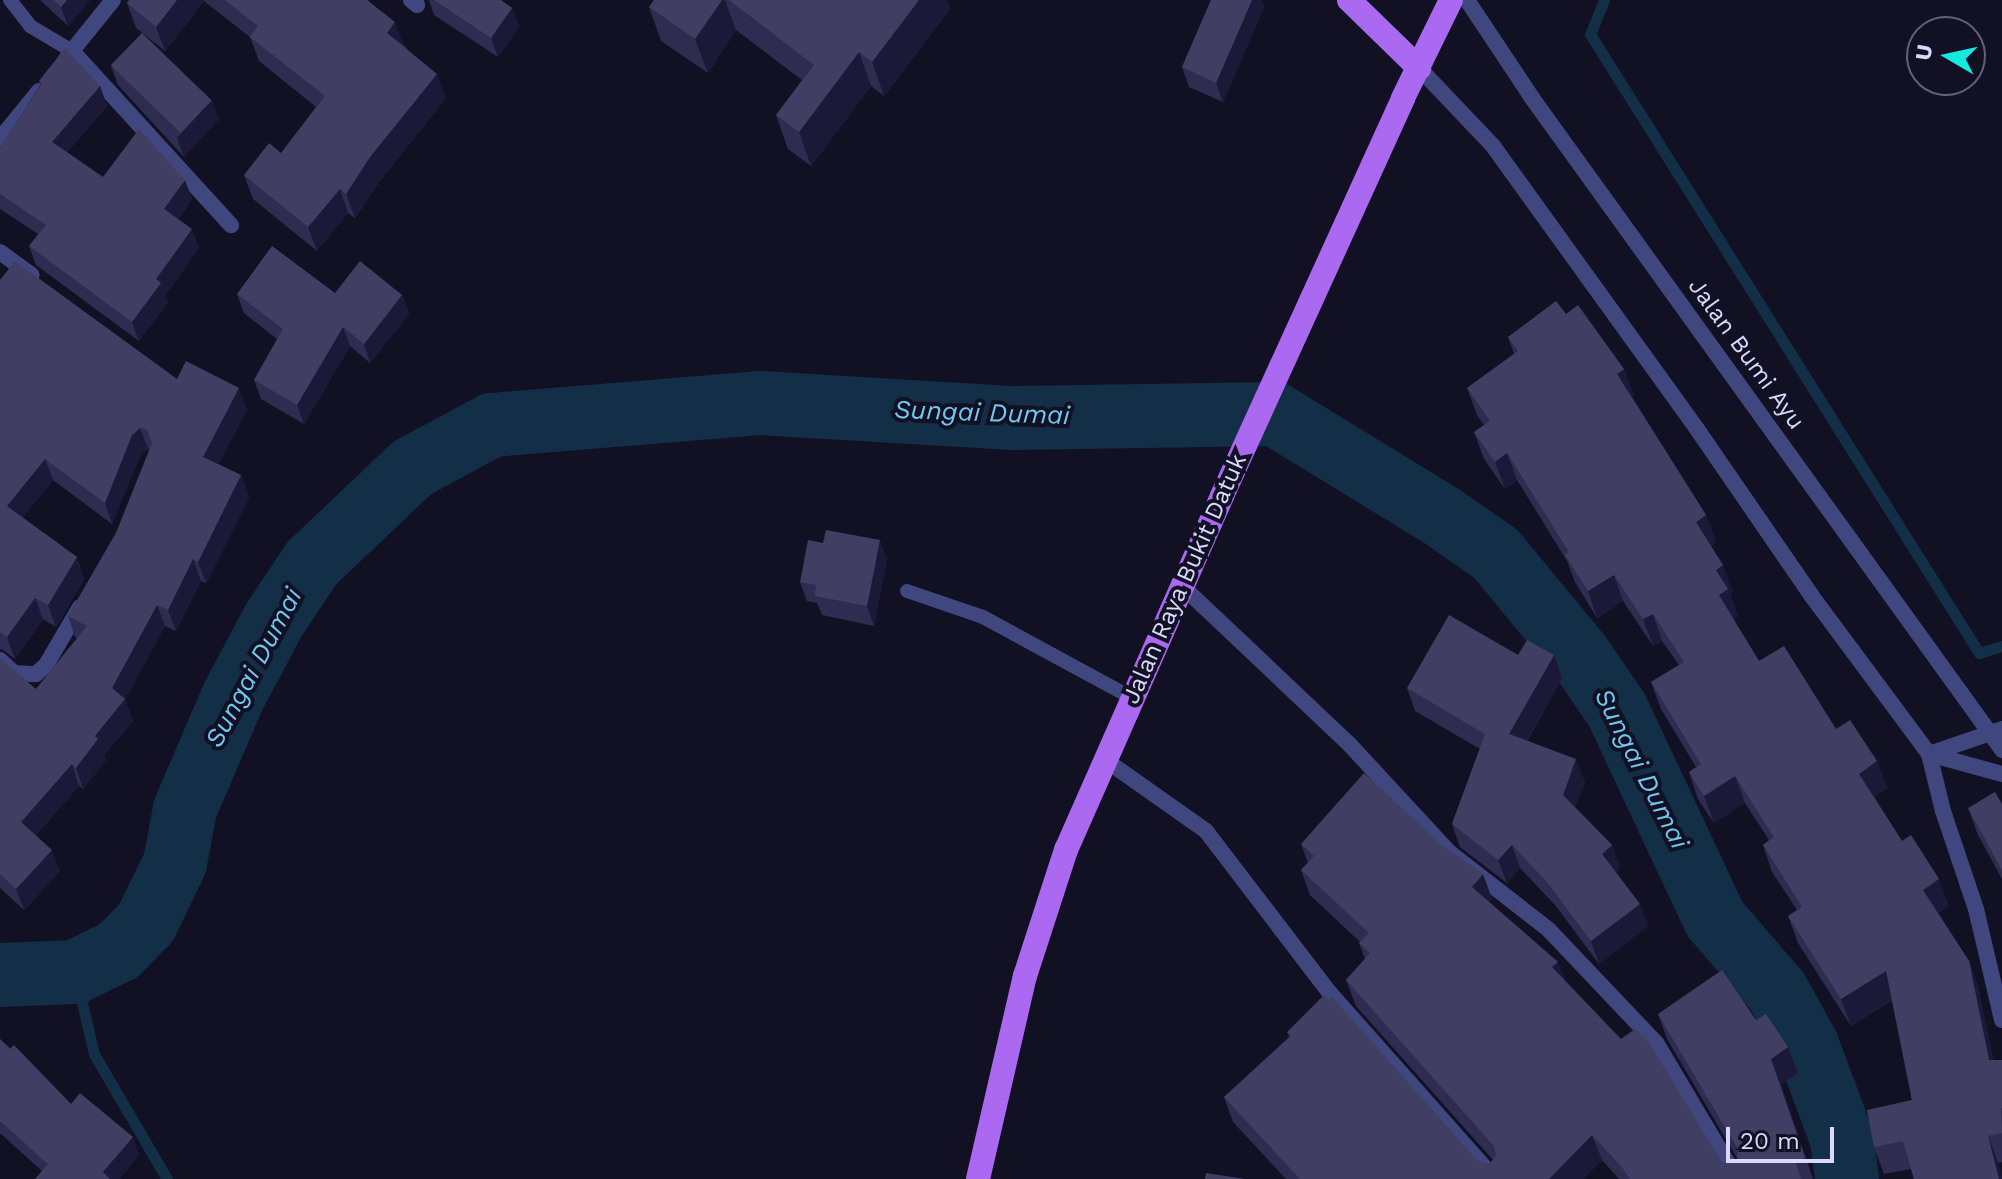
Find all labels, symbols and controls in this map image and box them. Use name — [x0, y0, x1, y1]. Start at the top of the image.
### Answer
north arrow — [1906, 16, 1986, 96]
text: U — [1910, 43, 1937, 62]
street label: Jalan Bumi Ayu — [1681, 273, 1811, 435]
water label: Sungai Dumai — [894, 394, 1070, 432]
street label: Jalan Raya Bukit Datuk — [1117, 449, 1253, 709]
water label: Sungai Dumai — [199, 583, 309, 753]
water label: Sungai Dumai — [1587, 684, 1695, 854]
scale bar — [1730, 1111, 1838, 1161]
text: 20 m — [1740, 1127, 1800, 1155]

